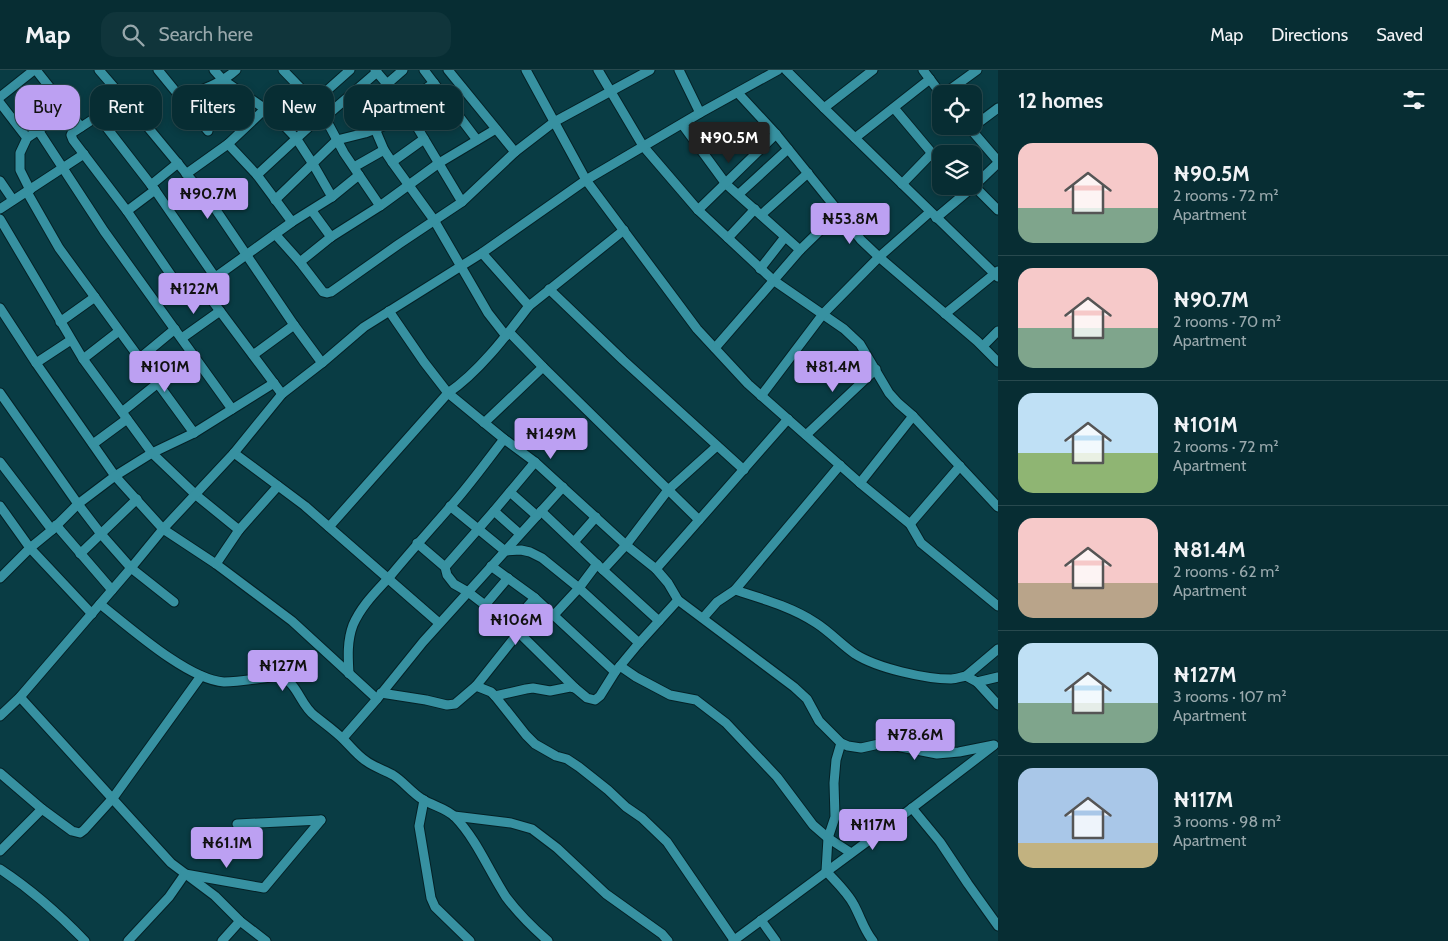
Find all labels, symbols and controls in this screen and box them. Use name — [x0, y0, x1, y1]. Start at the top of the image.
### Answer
search box — [101, 12, 451, 57]
text: Map — [25, 20, 71, 49]
icon: search — [119, 21, 147, 49]
text: Search here — [159, 23, 253, 46]
text: Map — [1210, 24, 1243, 46]
text: Directions — [1271, 24, 1348, 46]
text: Saved — [1376, 24, 1423, 46]
chip: Buy — [15, 85, 80, 130]
chip: Rent — [90, 85, 162, 130]
chip: Filters — [172, 85, 254, 130]
chip: New — [264, 85, 334, 130]
chip: Apartment — [344, 85, 463, 130]
map controls — [932, 85, 982, 195]
button: locate — [932, 85, 982, 135]
icon: filters — [1400, 86, 1428, 114]
text: 12 homes — [1018, 88, 1103, 113]
pin: ₦90.5M — [688, 122, 770, 164]
text: ₦90.5M — [700, 128, 758, 147]
button: layers — [932, 145, 982, 195]
text: ₦90.5M — [1173, 161, 1250, 186]
icon: home — [1058, 163, 1118, 223]
pin: ₦90.7M — [167, 178, 249, 220]
text: ₦90.7M — [179, 184, 237, 203]
text: 2 rooms · 72 m² — [1173, 186, 1278, 205]
pin: ₦53.8M — [809, 202, 891, 245]
text: Apartment — [1173, 205, 1246, 224]
text: ₦53.8M — [822, 209, 878, 228]
pin: ₦122M — [159, 272, 229, 315]
text: ₦122M — [169, 279, 219, 298]
text: ₦90.7M — [1173, 287, 1249, 312]
icon: home — [1058, 288, 1118, 348]
text: 2 rooms · 70 m² — [1173, 312, 1281, 331]
text: Apartment — [1173, 331, 1246, 350]
pin: ₦101M — [130, 350, 200, 393]
pin: ₦81.4M — [792, 350, 874, 393]
text: ₦101M — [140, 357, 190, 376]
text: ₦81.4M — [805, 357, 861, 376]
text: ₦101M — [1173, 412, 1238, 437]
icon: home — [1058, 413, 1118, 473]
pin: ₦149M — [516, 418, 586, 460]
text: ₦149M — [526, 424, 576, 443]
text: 2 rooms · 72 m² — [1173, 437, 1278, 456]
text: Apartment — [1173, 456, 1246, 475]
text: ₦81.4M — [1173, 537, 1246, 562]
icon: home — [1058, 538, 1118, 598]
text: 2 rooms · 62 m² — [1173, 562, 1280, 581]
text: Apartment — [1173, 581, 1246, 600]
pin: ₦106M — [481, 604, 551, 646]
text: ₦106M — [490, 610, 542, 629]
pin: ₦127M — [248, 650, 318, 692]
text: ₦127M — [259, 656, 307, 675]
text: ₦127M — [1173, 662, 1237, 687]
icon: home — [1058, 663, 1118, 723]
text: 3 rooms · 107 m² — [1173, 687, 1287, 706]
text: Apartment — [1173, 706, 1246, 725]
pin: ₦78.6M — [874, 718, 956, 761]
text: ₦78.6M — [887, 725, 943, 744]
text: ₦117M — [1173, 787, 1233, 812]
icon: home — [1058, 788, 1118, 848]
pin: ₦117M — [838, 808, 908, 851]
text: 3 rooms · 98 m² — [1173, 812, 1281, 831]
text: ₦117M — [850, 815, 896, 834]
pin: ₦61.1M — [186, 826, 268, 869]
text: Apartment — [1173, 831, 1246, 850]
text: ₦61.1M — [202, 833, 252, 852]

